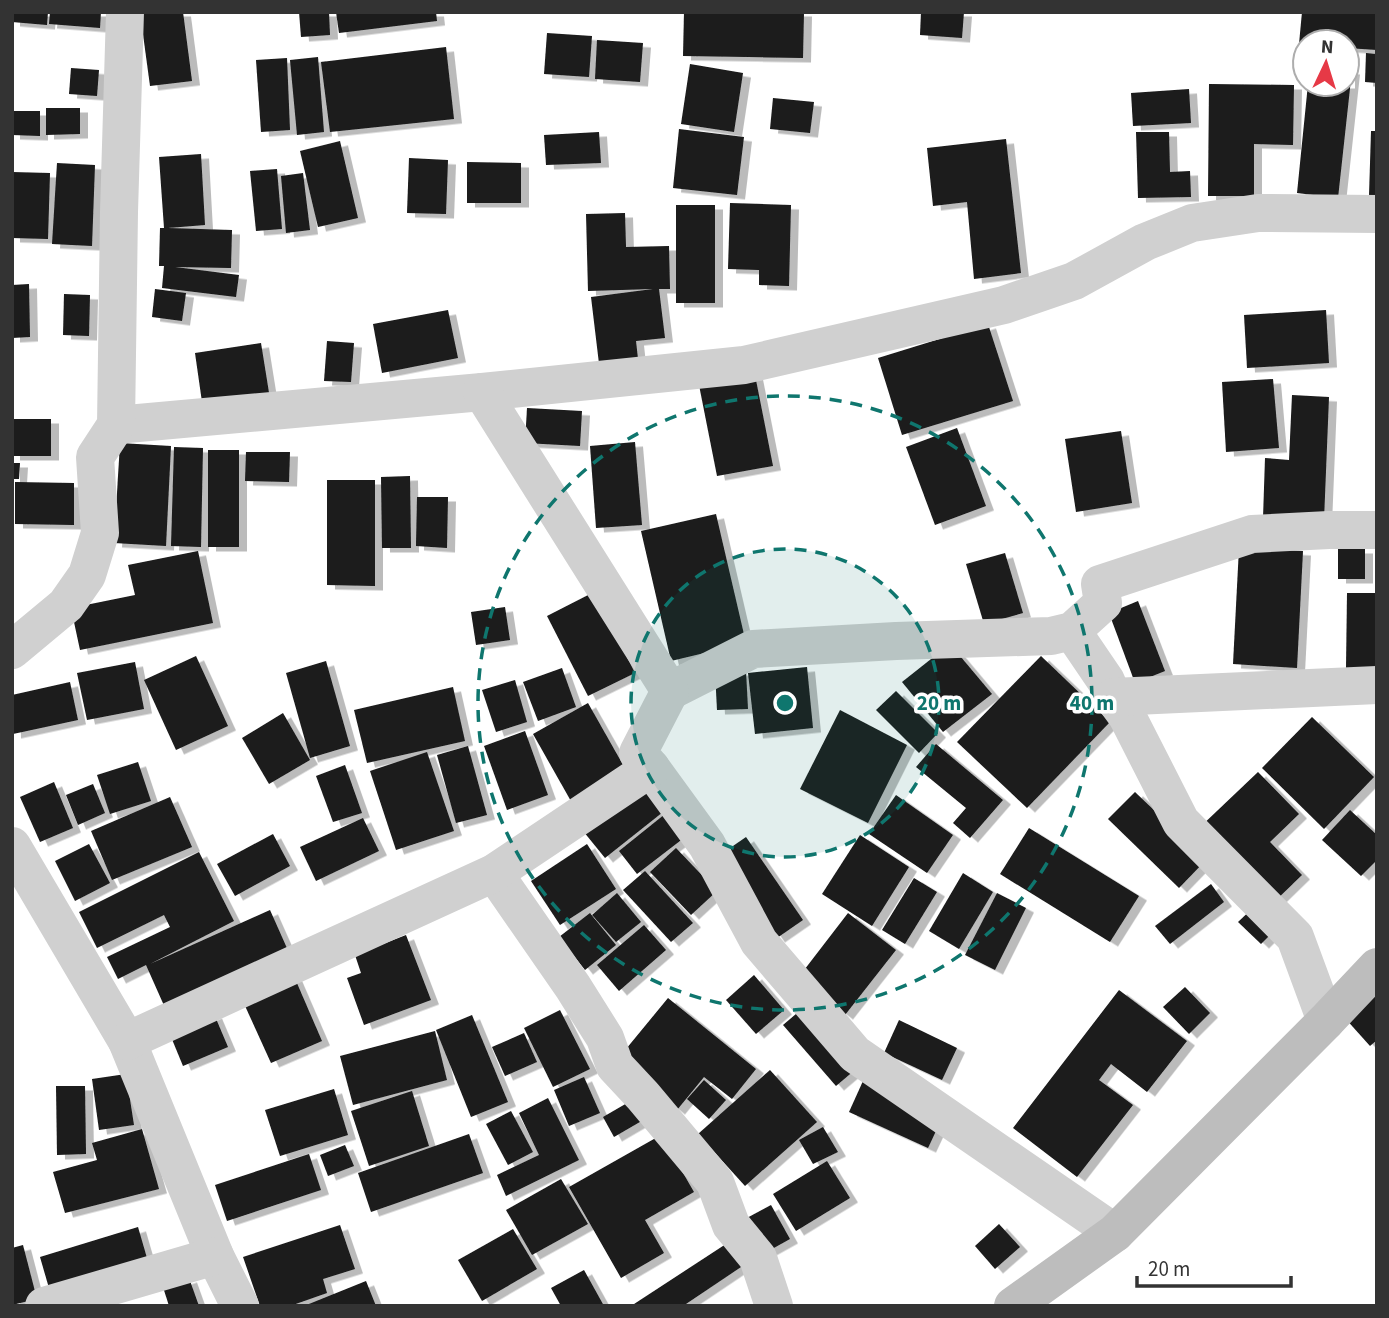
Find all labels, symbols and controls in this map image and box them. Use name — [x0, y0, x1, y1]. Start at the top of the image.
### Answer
north arrow — [1291, 28, 1361, 98]
text: N — [1320, 34, 1334, 61]
text: 20 m — [917, 688, 961, 718]
text: 40 m — [1070, 688, 1114, 718]
centre of rings — [773, 691, 797, 715]
scale bar — [1137, 1244, 1291, 1288]
text: 20 m — [1148, 1254, 1190, 1284]

